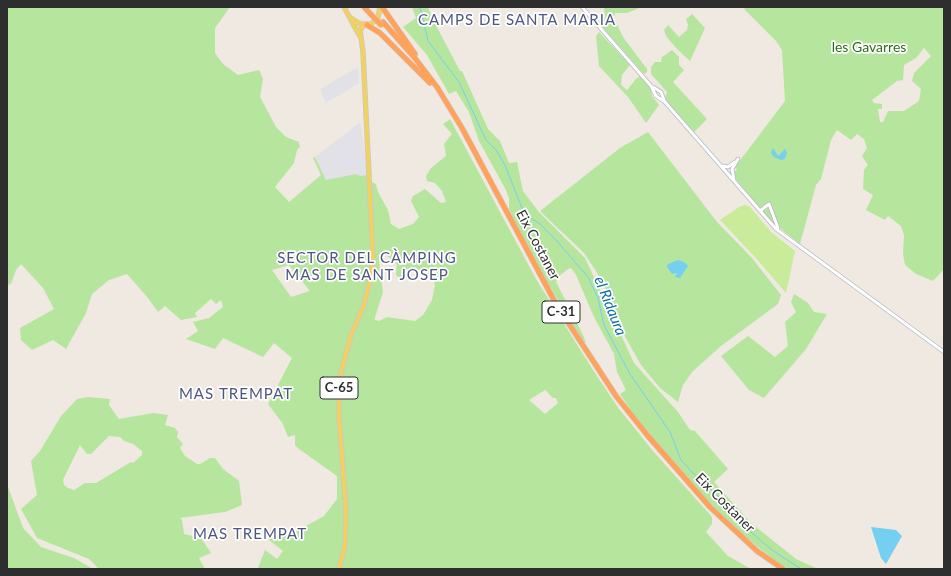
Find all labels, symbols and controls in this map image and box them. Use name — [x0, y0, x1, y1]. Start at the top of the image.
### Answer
district label: CAMPS DE SANTA MARIA — [418, 11, 616, 29]
park label: les Gavarres — [832, 39, 906, 55]
street label: Eix Costaner — [512, 207, 564, 283]
district label: SECTOR DEL CÀMPING MAS DE SANT JOSEP — [277, 249, 457, 284]
water label: el Ridaura — [590, 274, 630, 338]
road number: C-31 — [542, 301, 580, 323]
road number: C-65 — [320, 377, 358, 399]
district label: MAS TREMPAT — [179, 385, 293, 403]
street label: Eix Costaner — [692, 470, 758, 536]
district label: MAS TREMPAT — [193, 525, 307, 543]

